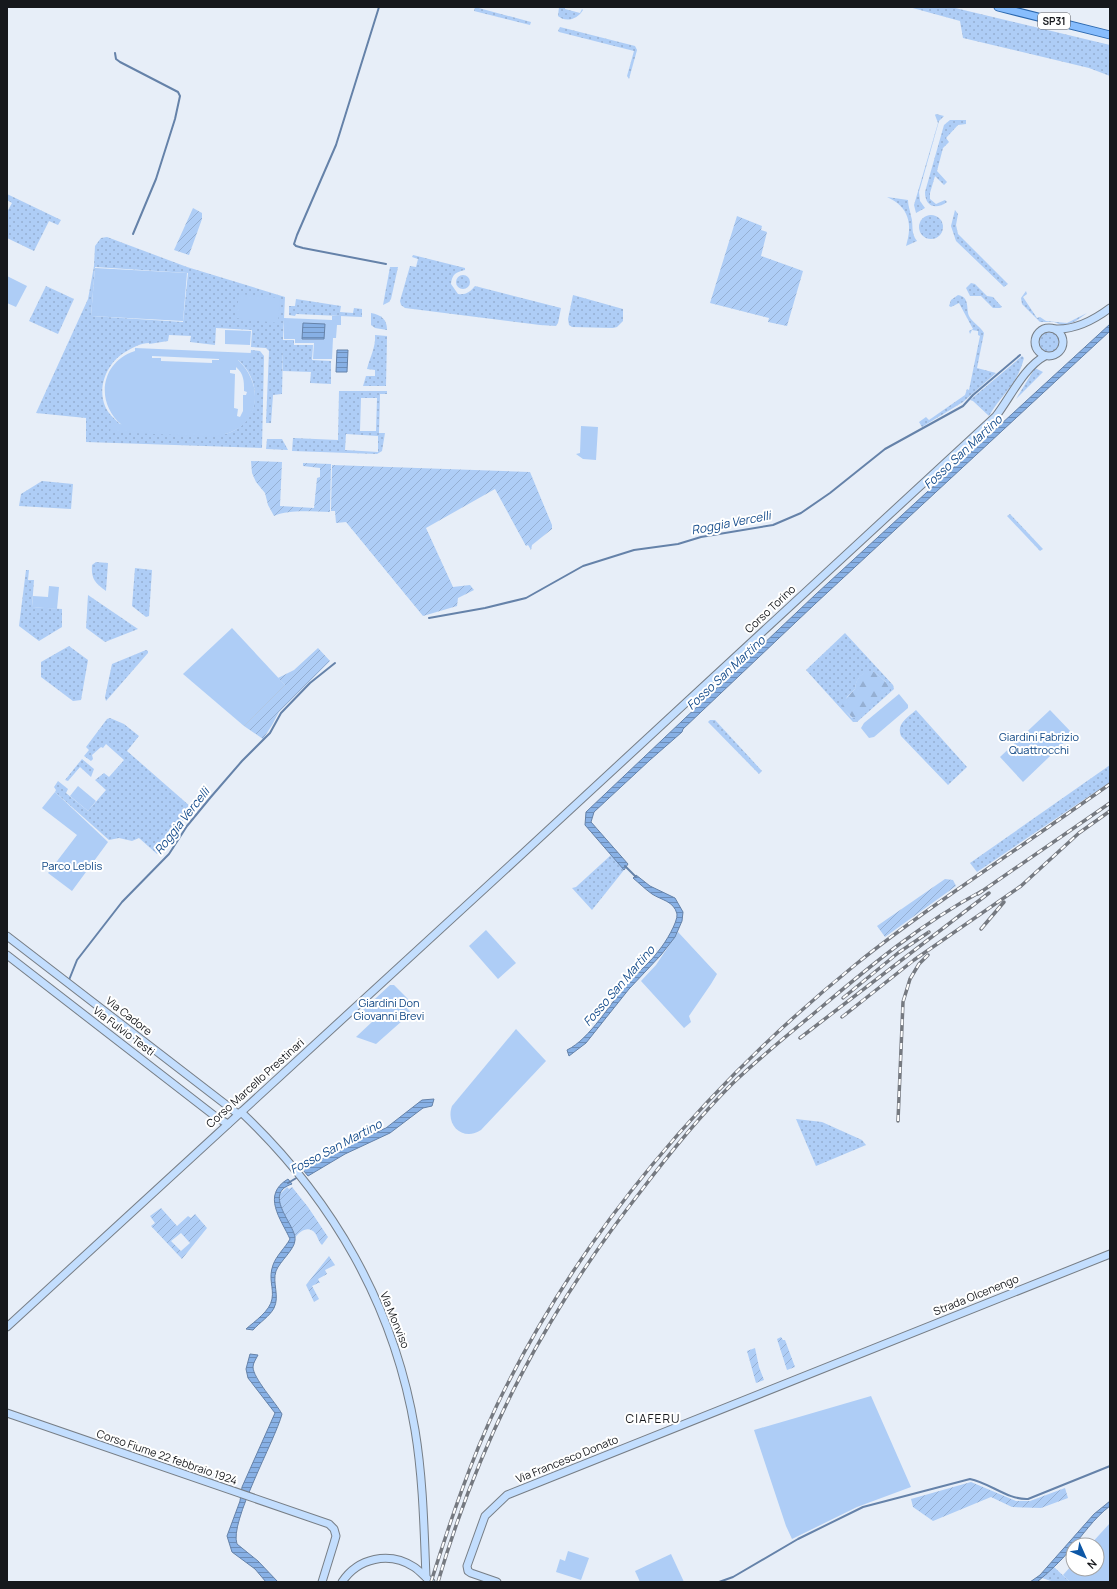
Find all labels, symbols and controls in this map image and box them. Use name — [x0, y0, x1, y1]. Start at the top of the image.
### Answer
road number: SP31 — [1038, 13, 1070, 29]
water label: Fosso San Martino — [920, 410, 1006, 492]
water label: Roggia Vercelli — [690, 506, 774, 539]
street label: Corso Torino — [741, 581, 799, 636]
water label: Fosso San Martino — [683, 631, 769, 713]
park label: Giardini Fabrizio Quattrocchi — [999, 729, 1080, 757]
water label: Roggia Vercelli — [150, 782, 214, 858]
park label: Parco Leblis — [42, 858, 102, 873]
water label: Fosso San Martino — [579, 941, 659, 1030]
street label: Via Cadore — [103, 993, 156, 1039]
park label: Giardini Don Giovanni Brevi — [354, 995, 424, 1023]
street label: Via Fulvio Testi — [90, 1002, 158, 1059]
street label: Corso Marcello Prestinari — [203, 1035, 307, 1131]
water label: Fosso San Martino — [287, 1115, 385, 1178]
street label: Strada Olcenengo — [931, 1270, 1021, 1319]
street label: Via Monviso — [377, 1289, 414, 1351]
district label: CIAFERU — [626, 1410, 680, 1427]
street label: Corso Fiume 22 febbraio 1924 — [95, 1425, 239, 1488]
street label: Via Francesco Donato — [513, 1431, 621, 1486]
north arrow — [1065, 1537, 1105, 1577]
text: N — [1084, 1556, 1101, 1573]

